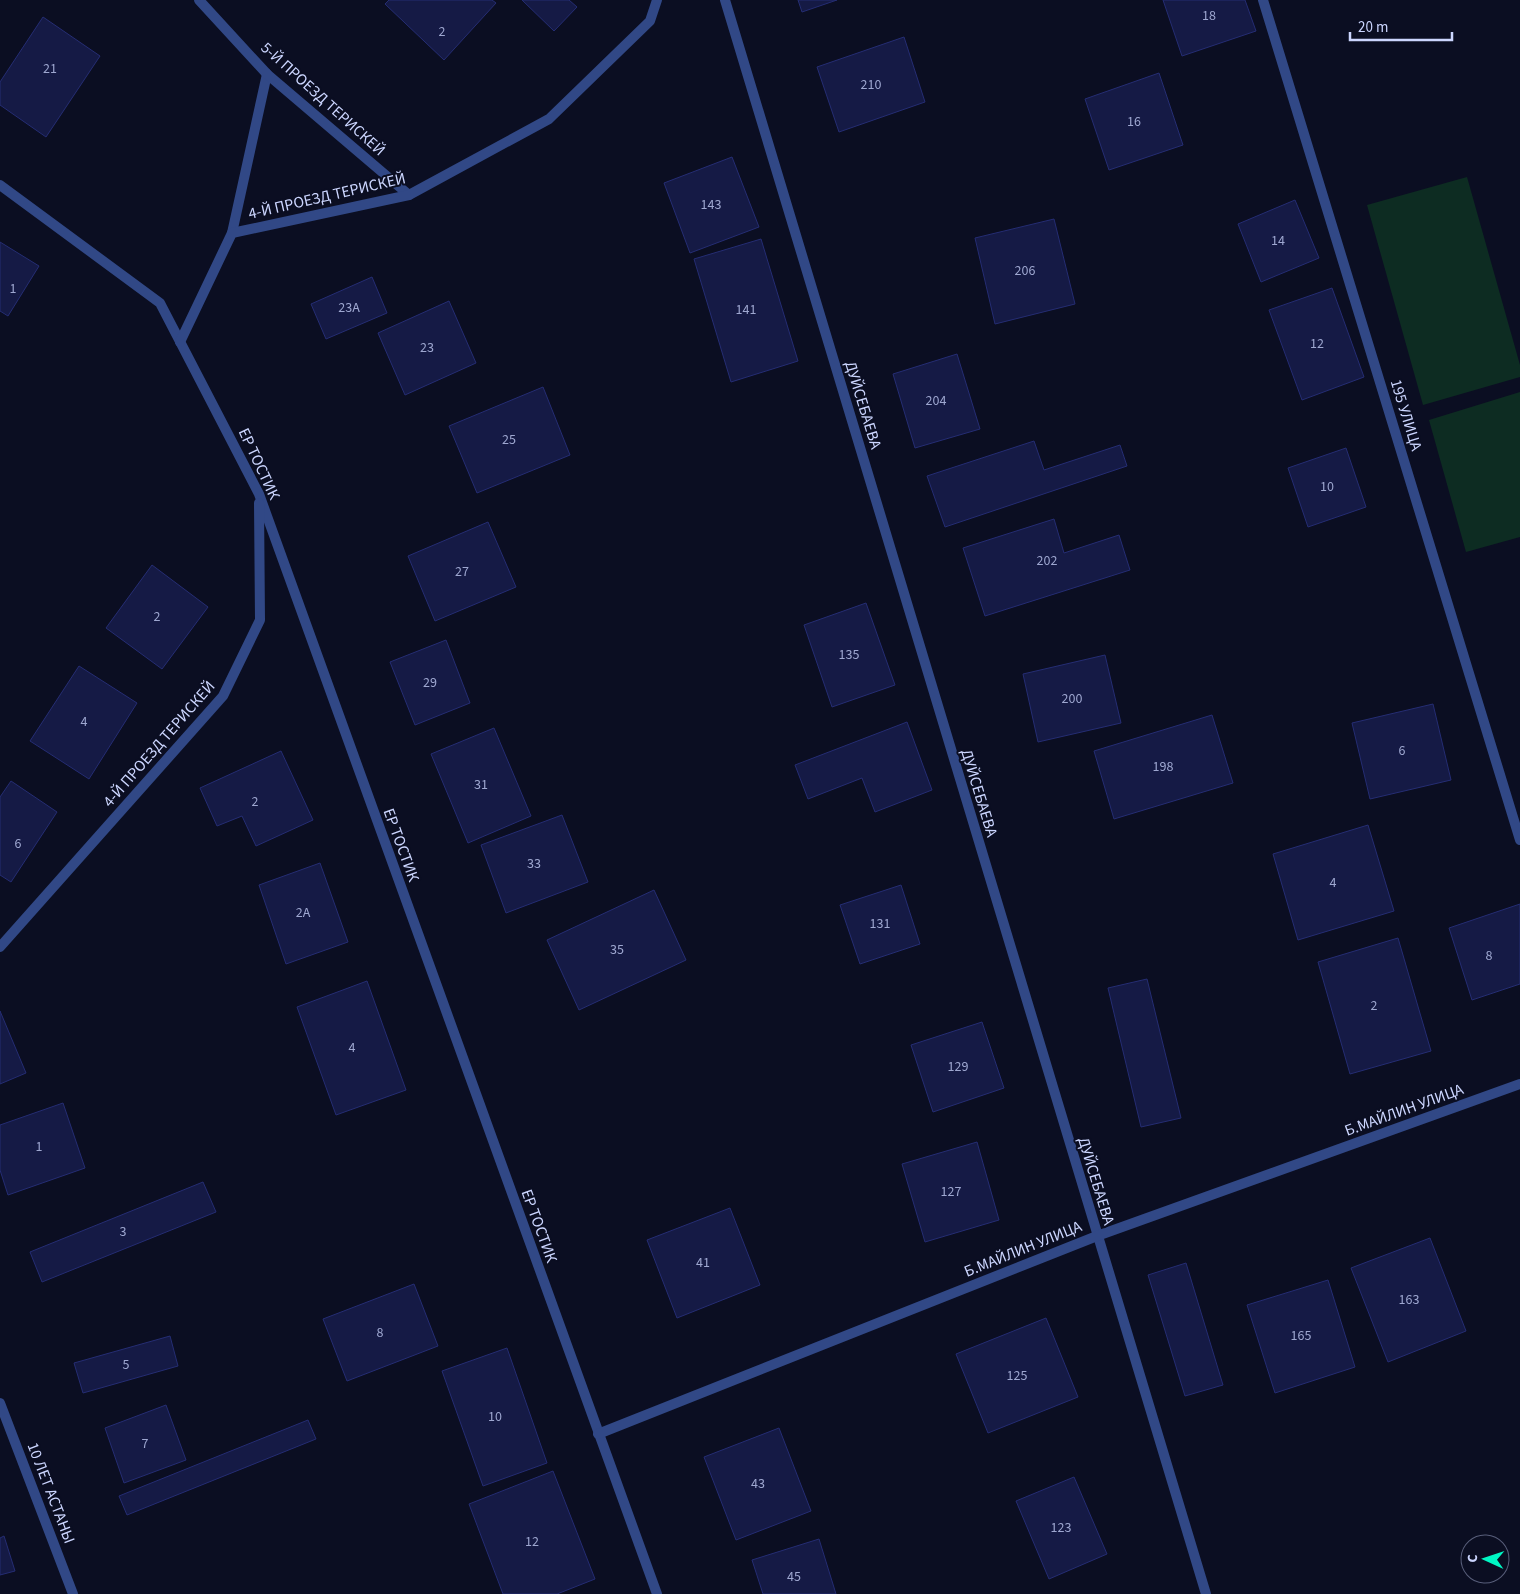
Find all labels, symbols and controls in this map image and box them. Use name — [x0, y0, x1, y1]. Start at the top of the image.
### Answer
house number: 18 — [1202, 6, 1216, 26]
scale bar — [1350, 10, 1452, 42]
text: 20 m — [1358, 17, 1388, 38]
house number: 2 — [439, 22, 446, 42]
street label: 5-Й ПРОЕЗД ТЕРИСКЕЙ — [256, 37, 390, 161]
house number: 21 — [43, 59, 57, 79]
house number: 210 — [861, 75, 881, 95]
house number: 16 — [1127, 112, 1141, 132]
street label: 4-Й ПРОЕЗД ТЕРИСКЕЙ — [246, 167, 408, 225]
house number: 143 — [701, 195, 721, 215]
house number: 14 — [1271, 231, 1285, 251]
house number: 206 — [1015, 261, 1035, 281]
house number: 1 — [10, 279, 17, 299]
house number: 23А — [338, 298, 360, 318]
house number: 141 — [736, 300, 756, 320]
house number: 12 — [1310, 334, 1324, 354]
house number: 23 — [420, 338, 434, 358]
street label: ДУЙСЕБАЕВА — [839, 358, 887, 452]
street label: 195 УЛИЦА — [1385, 376, 1427, 454]
house number: 204 — [926, 391, 946, 411]
street label: ЕР ТОСТИК — [233, 425, 285, 504]
house number: 25 — [502, 430, 516, 450]
house number: 10 — [1320, 477, 1334, 497]
house number: 202 — [1037, 551, 1057, 571]
house number: 27 — [455, 562, 469, 582]
house number: 2 — [154, 607, 161, 627]
house number: 135 — [839, 645, 859, 665]
house number: 29 — [423, 673, 437, 693]
street label: 4-Й ПРОЕЗД ТЕРИСКЕЙ — [98, 676, 220, 812]
house number: 200 — [1062, 689, 1082, 709]
house number: 4 — [81, 712, 88, 732]
house number: 6 — [1399, 741, 1406, 761]
street label: ДУЙСЕБАЕВА — [955, 746, 1003, 840]
house number: 198 — [1153, 757, 1173, 777]
house number: 31 — [474, 775, 488, 795]
house number: 2 — [252, 792, 259, 812]
street label: ЕР ТОСТИК — [378, 805, 425, 886]
house number: 6 — [15, 834, 22, 854]
house number: 33 — [527, 854, 541, 874]
house number: 4 — [1330, 873, 1337, 893]
house number: 2А — [296, 903, 311, 923]
house number: 131 — [870, 914, 890, 934]
house number: 35 — [610, 940, 624, 960]
house number: 8 — [1486, 946, 1493, 966]
house number: 2 — [1371, 996, 1378, 1016]
house number: 4 — [349, 1038, 356, 1058]
house number: 129 — [948, 1057, 968, 1077]
street label: Б.МАЙЛИН УЛИЦА — [1341, 1078, 1467, 1142]
street label: ДУЙСЕБАЕВА — [1072, 1134, 1120, 1228]
house number: 1 — [36, 1137, 43, 1157]
house number: 127 — [941, 1182, 961, 1202]
street label: ЕР ТОСТИК — [516, 1186, 563, 1267]
street label: Б.МАЙЛИН УЛИЦА — [961, 1215, 1085, 1283]
house number: 3 — [120, 1222, 127, 1242]
house number: 41 — [696, 1253, 710, 1273]
house number: 163 — [1399, 1290, 1419, 1310]
house number: 8 — [377, 1323, 384, 1343]
house number: 165 — [1291, 1326, 1311, 1346]
house number: 5 — [123, 1355, 130, 1375]
house number: 125 — [1007, 1366, 1027, 1386]
house number: 10 — [488, 1407, 502, 1427]
house number: 7 — [142, 1434, 149, 1454]
street label: 10 ЛЕТ АСТАНЫ — [22, 1439, 80, 1547]
house number: 43 — [751, 1474, 765, 1494]
house number: 123 — [1051, 1518, 1071, 1538]
house number: 12 — [525, 1532, 539, 1552]
north arrow — [1460, 1534, 1510, 1584]
text: С — [1463, 1554, 1483, 1563]
house number: 45 — [787, 1567, 801, 1587]

